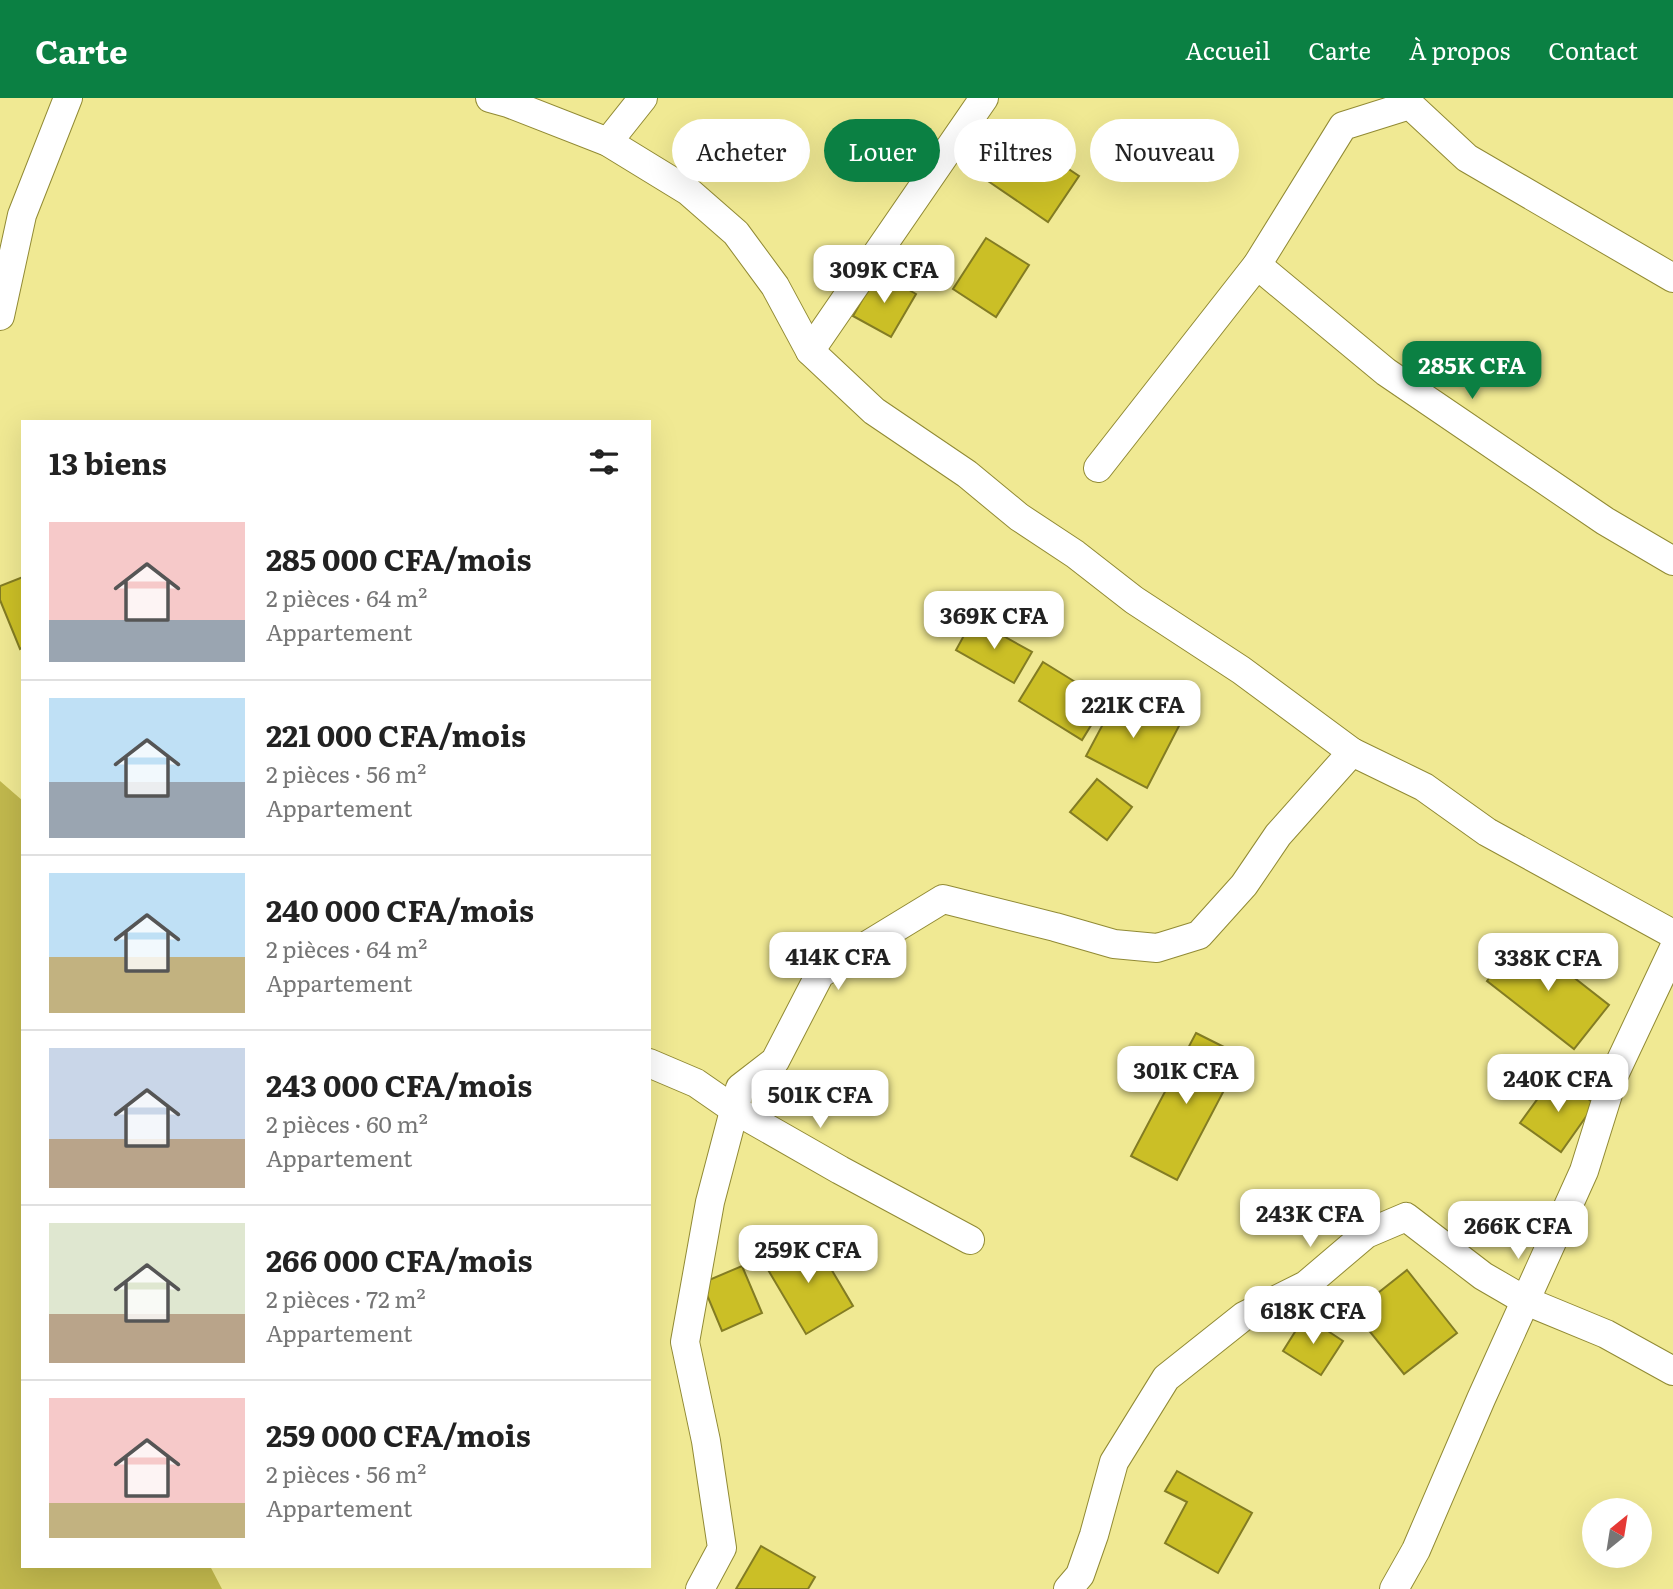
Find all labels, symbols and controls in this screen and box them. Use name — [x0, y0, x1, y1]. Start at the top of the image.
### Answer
text: Carte — [35, 25, 128, 74]
text: Accueil — [1185, 32, 1270, 67]
text: Carte — [1308, 32, 1371, 67]
text: À propos — [1409, 32, 1510, 67]
text: Contact — [1548, 32, 1638, 67]
chip: Acheter — [672, 119, 810, 182]
chip: Louer — [824, 119, 940, 182]
chip: Filtres — [954, 119, 1076, 182]
chip: Nouveau — [1090, 119, 1239, 182]
pin: 309K CFA — [812, 246, 956, 305]
text: 309K CFA — [829, 251, 939, 285]
pin: 285K CFA — [1400, 342, 1544, 401]
text: 285K CFA — [1418, 347, 1526, 381]
text: 13 biens — [49, 440, 167, 484]
icon: filters — [585, 443, 623, 481]
text: 285 000 CFA/mois — [266, 536, 531, 580]
icon: home — [105, 550, 189, 634]
text: 2 pièces · 64 m² — [266, 580, 427, 614]
pin: 369K CFA — [922, 592, 1066, 651]
text: 369K CFA — [940, 597, 1048, 631]
text: Appartement — [266, 614, 412, 648]
pin: 221K CFA — [1061, 680, 1205, 740]
text: 221K CFA — [1081, 686, 1185, 720]
text: 221 000 CFA/mois — [266, 712, 526, 756]
icon: home — [105, 726, 189, 810]
text: 2 pièces · 56 m² — [266, 756, 426, 790]
text: Appartement — [266, 790, 412, 824]
text: 240 000 CFA/mois — [266, 887, 534, 931]
icon: home — [105, 901, 189, 985]
text: 2 pièces · 64 m² — [266, 931, 427, 965]
pin: 414K CFA — [766, 932, 910, 992]
pin: 338K CFA — [1476, 934, 1620, 993]
text: 414K CFA — [785, 938, 891, 972]
text: 338K CFA — [1494, 939, 1602, 973]
text: Appartement — [266, 965, 412, 999]
pin: 301K CFA — [1114, 1046, 1258, 1106]
text: 301K CFA — [1133, 1052, 1239, 1086]
pin: 240K CFA — [1486, 1054, 1630, 1114]
text: 240K CFA — [1503, 1060, 1613, 1094]
text: 243 000 CFA/mois — [266, 1062, 532, 1106]
pin: 501K CFA — [748, 1070, 892, 1130]
icon: home — [105, 1076, 189, 1160]
text: 501K CFA — [767, 1076, 873, 1110]
text: 2 pièces · 60 m² — [266, 1106, 428, 1140]
text: Appartement — [266, 1140, 412, 1174]
pin: 243K CFA — [1238, 1190, 1382, 1249]
text: 243K CFA — [1256, 1195, 1364, 1229]
pin: 266K CFA — [1446, 1202, 1590, 1261]
text: 266K CFA — [1464, 1207, 1572, 1241]
pin: 259K CFA — [736, 1226, 880, 1285]
text: 259K CFA — [755, 1231, 861, 1265]
text: 266 000 CFA/mois — [266, 1237, 533, 1281]
icon: home — [105, 1251, 189, 1335]
text: 2 pièces · 72 m² — [266, 1281, 426, 1315]
pin: 618K CFA — [1241, 1286, 1385, 1346]
text: 618K CFA — [1260, 1292, 1366, 1326]
text: Appartement — [266, 1315, 412, 1349]
text: 259 000 CFA/mois — [266, 1412, 531, 1456]
icon: home — [105, 1426, 189, 1510]
text: 2 pièces · 56 m² — [266, 1456, 426, 1490]
text: Appartement — [266, 1490, 412, 1524]
north arrow — [1582, 1498, 1652, 1568]
map controls — [1582, 1498, 1652, 1568]

